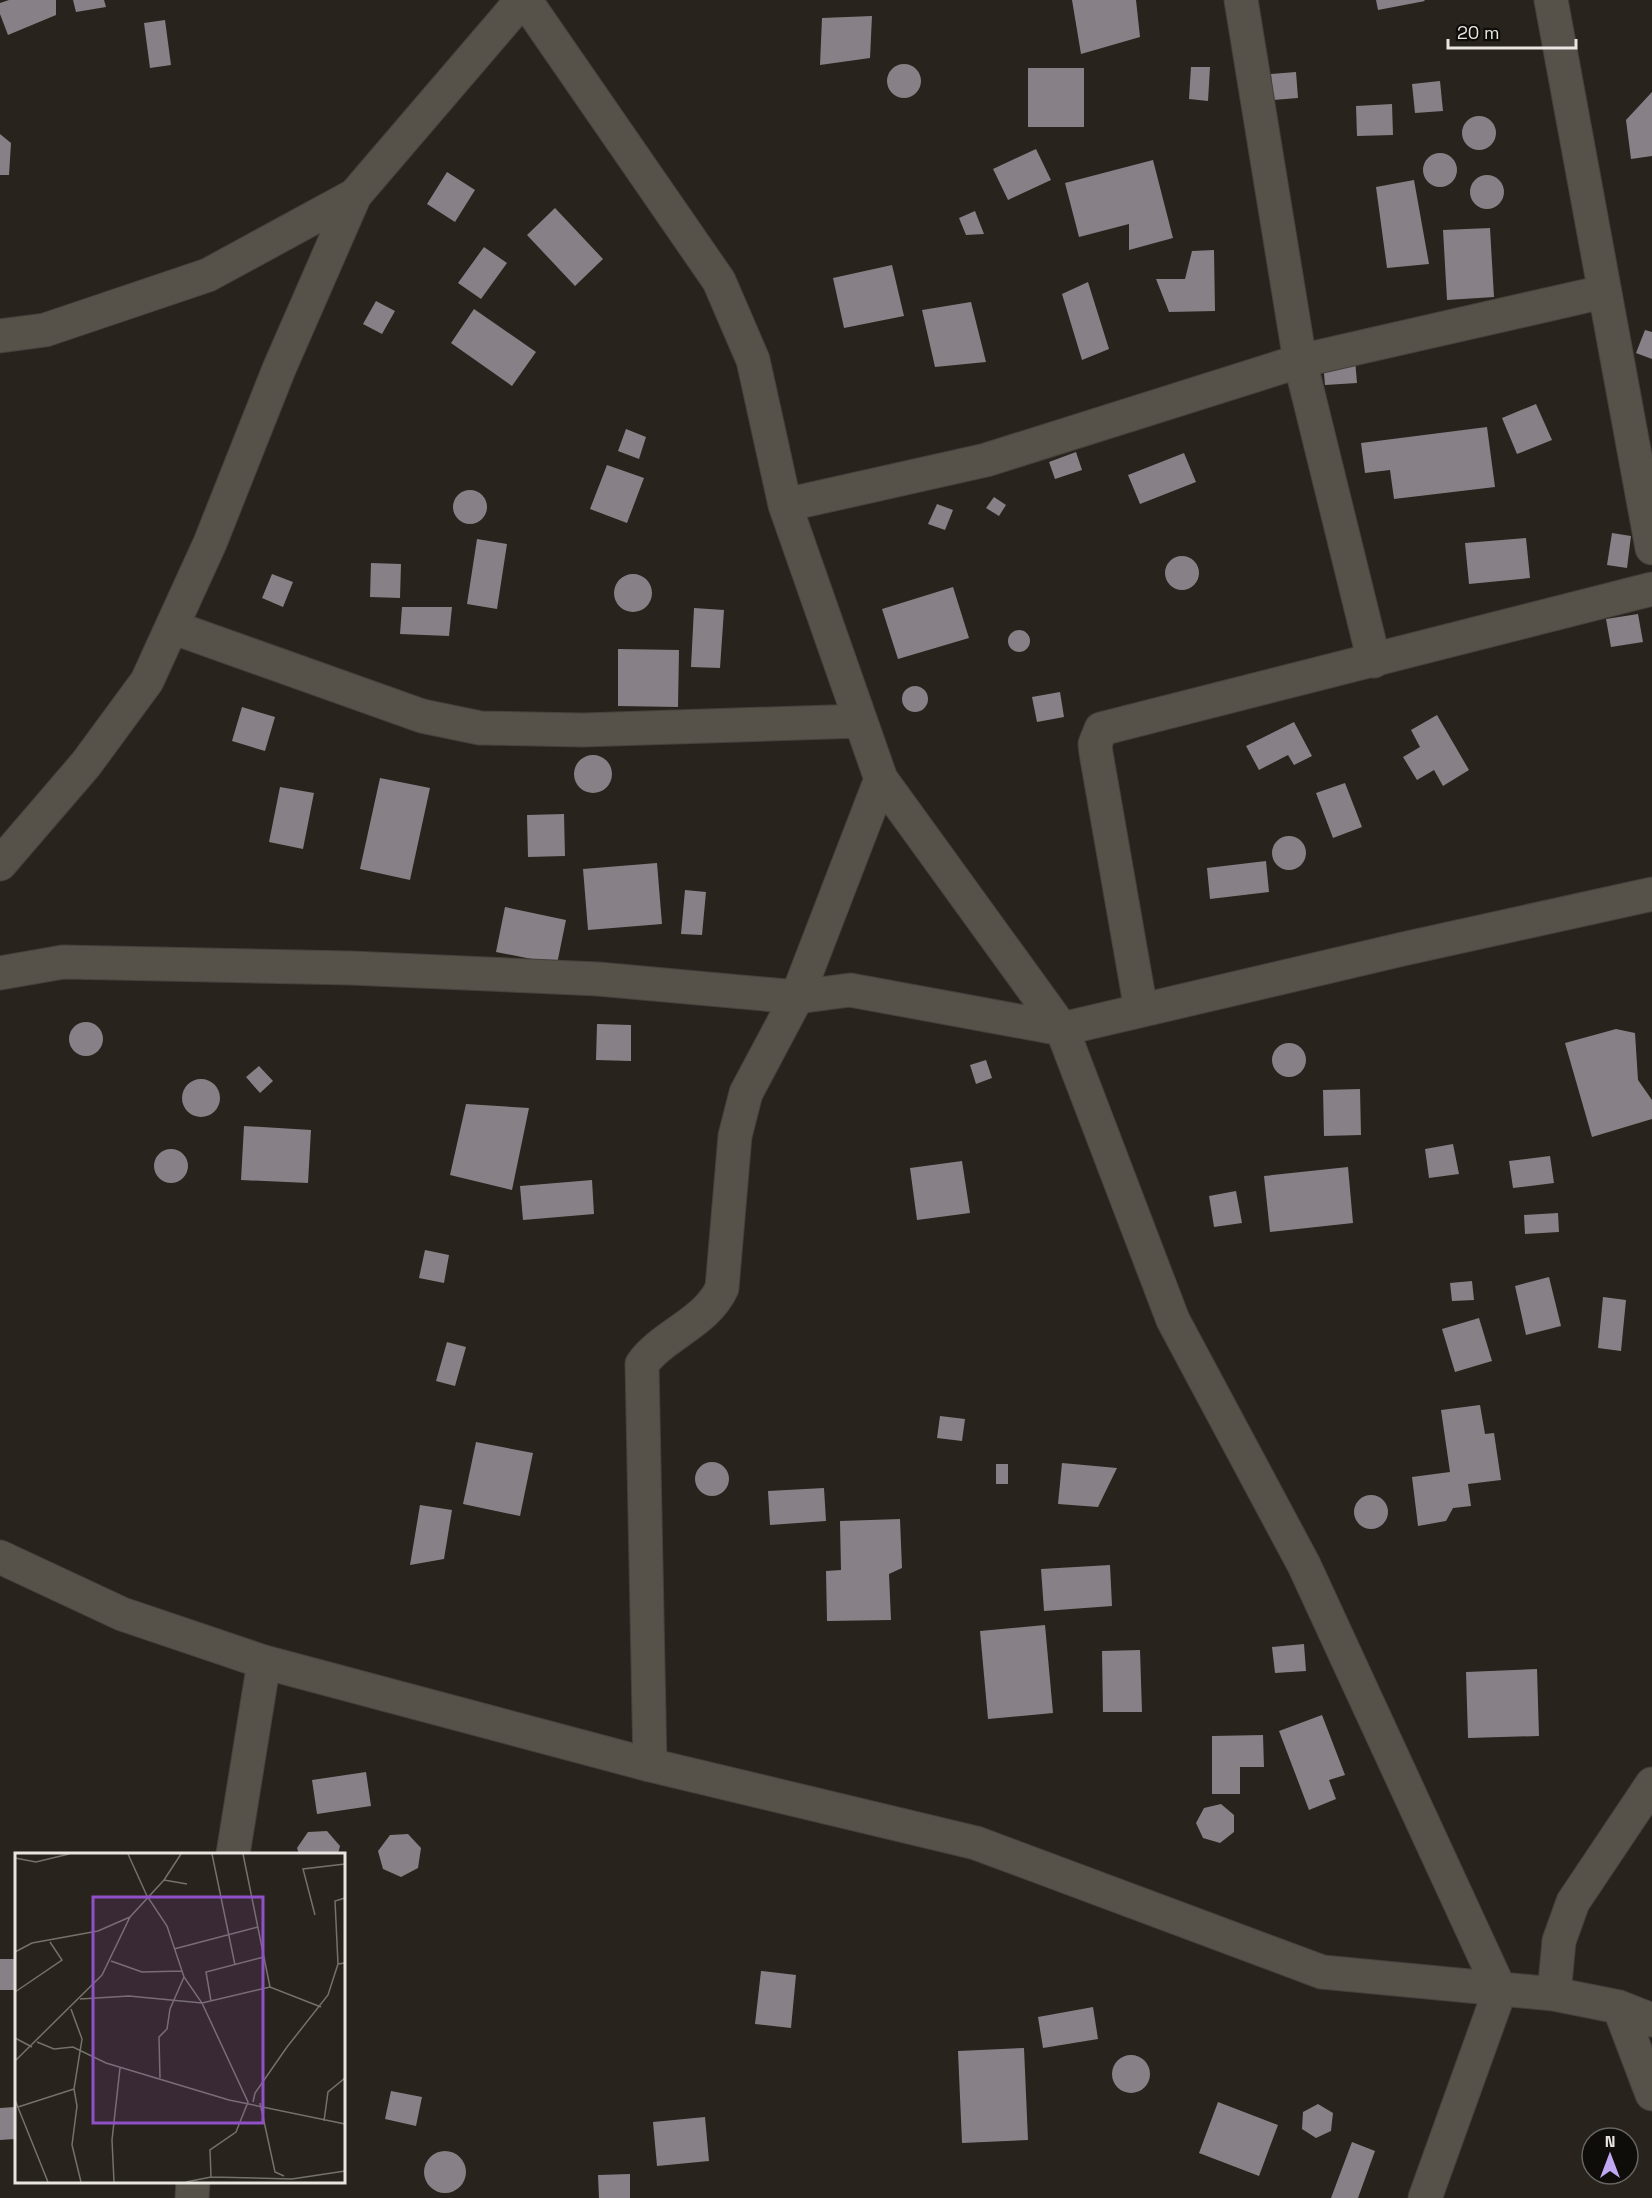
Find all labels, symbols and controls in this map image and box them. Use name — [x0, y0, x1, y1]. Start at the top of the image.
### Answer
scale bar — [1448, 12, 1576, 50]
text: 20 m — [1457, 21, 1500, 44]
inset map — [15, 1853, 345, 2183]
north arrow — [1580, 2126, 1640, 2186]
text: N — [1605, 2131, 1615, 2152]

